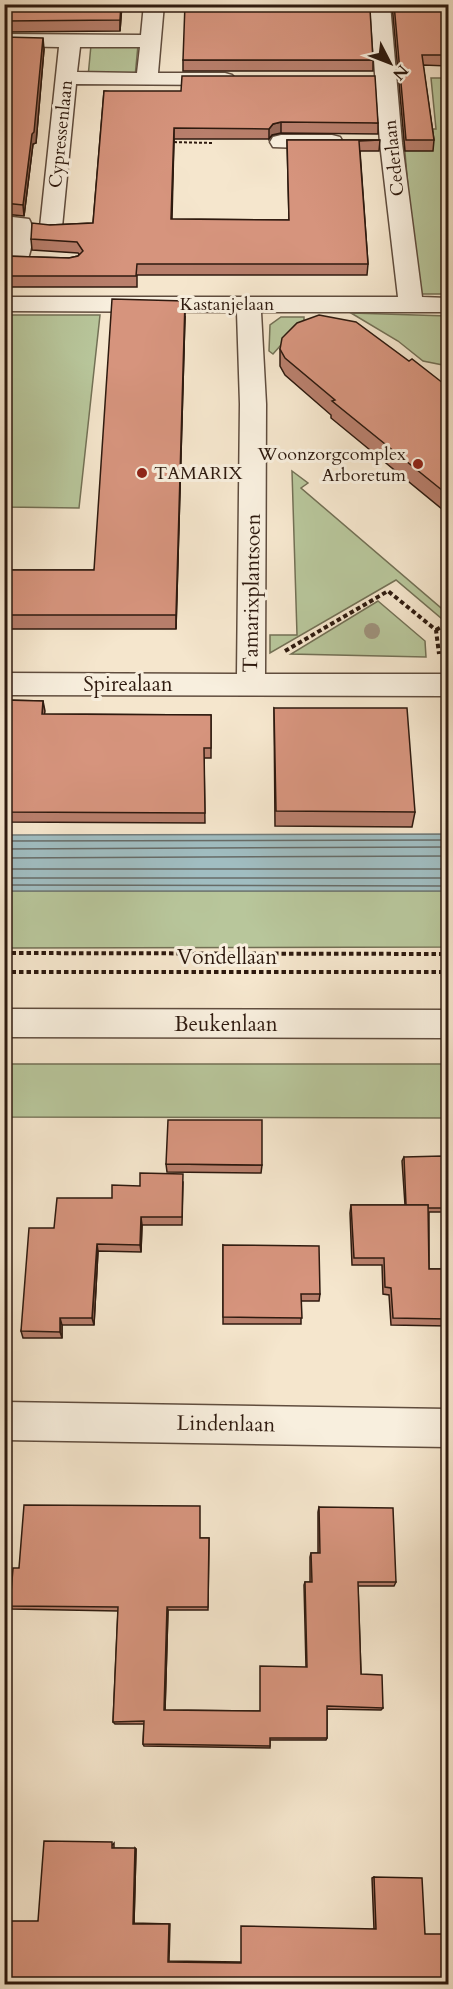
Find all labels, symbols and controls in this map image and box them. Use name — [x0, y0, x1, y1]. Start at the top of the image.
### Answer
north arrow — [360, 33, 420, 93]
text: N — [388, 60, 413, 85]
street label: Cypressenlaan — [43, 78, 79, 189]
street label: Cederlaan — [377, 118, 410, 197]
street label: Kastanjelaan — [180, 292, 275, 317]
place label: Woonzorgcomplex Arboretum — [257, 442, 407, 488]
marker: Woonzorgcomplex Arboretum — [411, 457, 425, 471]
place label: TAMARIX — [154, 461, 243, 486]
marker: TAMARIX — [135, 466, 149, 480]
street label: Tamarixplantsoen — [236, 513, 268, 673]
street label: Spirealaan — [83, 670, 173, 699]
street label: Vondellaan — [177, 943, 277, 972]
street label: Beukenlaan — [174, 1010, 278, 1039]
street label: Lindenlaan — [176, 1409, 276, 1439]

